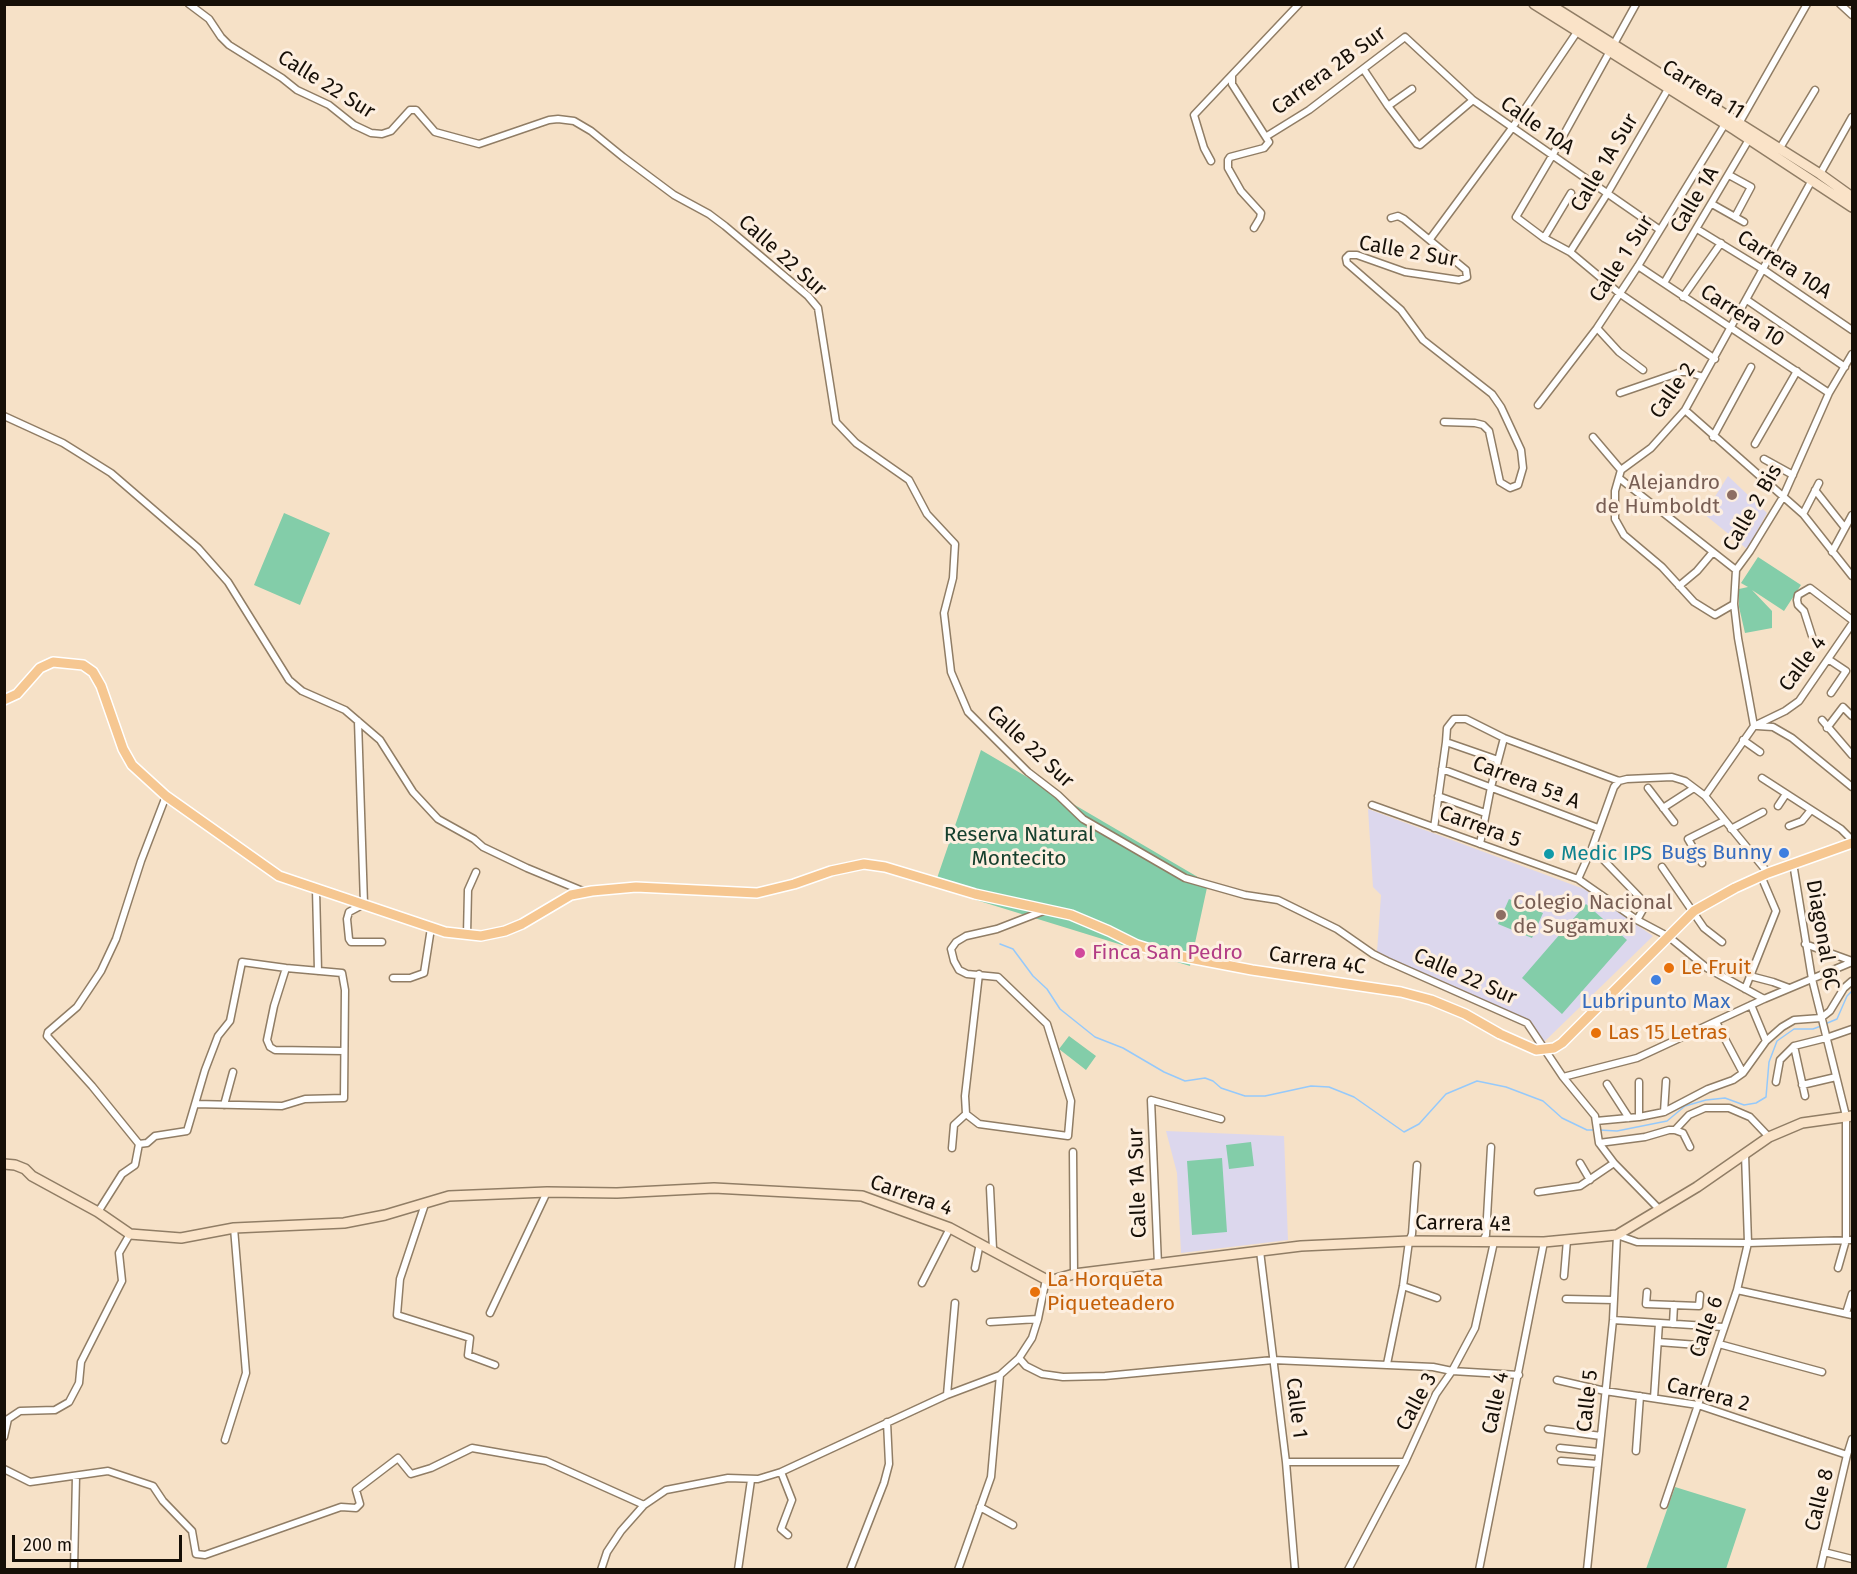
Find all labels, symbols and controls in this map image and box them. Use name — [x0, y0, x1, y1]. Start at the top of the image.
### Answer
street label: Carrera 2B Sur — [1267, 21, 1391, 121]
street label: Calle 22 Sur — [273, 45, 379, 125]
street label: Carrera 11 — [1657, 55, 1749, 125]
street label: Calle 10A — [1495, 91, 1579, 161]
street label: Calle 1A Sur — [1566, 109, 1644, 217]
street label: Calle 1A — [1665, 162, 1725, 238]
street label: Calle 22 Sur — [733, 210, 831, 302]
street label: Calle 1 Sur — [1585, 211, 1659, 307]
street label: Carrera 10A — [1732, 225, 1836, 305]
street label: Calle 2 Sur — [1357, 231, 1459, 273]
street label: Carrera 10 — [1695, 280, 1789, 352]
street label: Calle 2 — [1645, 358, 1701, 424]
street label: Calle 2 Bis — [1718, 460, 1788, 556]
place label: Alejandro de Humboldt — [1595, 470, 1720, 520]
marker: Alejandro de Humboldt — [1725, 488, 1739, 502]
street label: Calle 4 — [1774, 631, 1832, 697]
street label: Calle 22 Sur — [981, 700, 1079, 794]
street label: Carrera 5ª A — [1469, 751, 1583, 815]
street label: Carrera 5 — [1436, 801, 1524, 853]
park label: Reserva Natural Montecito — [944, 822, 1094, 872]
place label: Bugs Bunny — [1661, 840, 1772, 866]
place label: Medic IPS — [1561, 841, 1652, 867]
marker: Bugs Bunny — [1777, 846, 1791, 860]
marker: Medic IPS — [1542, 847, 1556, 861]
street label: Diagonal 6C — [1800, 878, 1844, 992]
place label: Colegio Nacional de Sugamuxi — [1513, 890, 1672, 940]
marker: Colegio Nacional de Sugamuxi — [1494, 908, 1508, 922]
place label: Finca San Pedro — [1092, 940, 1243, 966]
street label: Carrera 4C — [1267, 942, 1367, 980]
street label: Calle 22 Sur — [1410, 943, 1520, 1011]
marker: Finca San Pedro — [1073, 946, 1087, 960]
place label: Le Fruit — [1681, 955, 1751, 981]
marker: Le Fruit — [1662, 961, 1676, 975]
marker: Lubripunto Max — [1649, 973, 1663, 987]
place label: Lubripunto Max — [1582, 989, 1730, 1015]
place label: Las 15 Letras — [1608, 1020, 1727, 1046]
marker: Las 15 Letras — [1589, 1026, 1603, 1040]
street label: Calle 1A Sur — [1123, 1127, 1153, 1239]
street label: Carrera 4 — [866, 1170, 956, 1222]
street label: Carrera 4ª — [1415, 1211, 1511, 1237]
place label: La Horqueta Piqueteadero — [1047, 1267, 1175, 1317]
marker: La Horqueta Piqueteadero — [1028, 1285, 1042, 1299]
street label: Calle 6 — [1685, 1293, 1729, 1361]
street label: Calle 3 — [1391, 1369, 1443, 1435]
street label: Calle 4 — [1477, 1369, 1515, 1437]
street label: Calle 5 — [1572, 1369, 1604, 1433]
street label: Carrera 2 — [1664, 1373, 1752, 1417]
street label: Calle 1 — [1280, 1376, 1312, 1440]
street label: Calle 8 — [1800, 1466, 1840, 1534]
scale bar — [15, 1523, 184, 1561]
text: 200 m — [23, 1534, 72, 1556]

